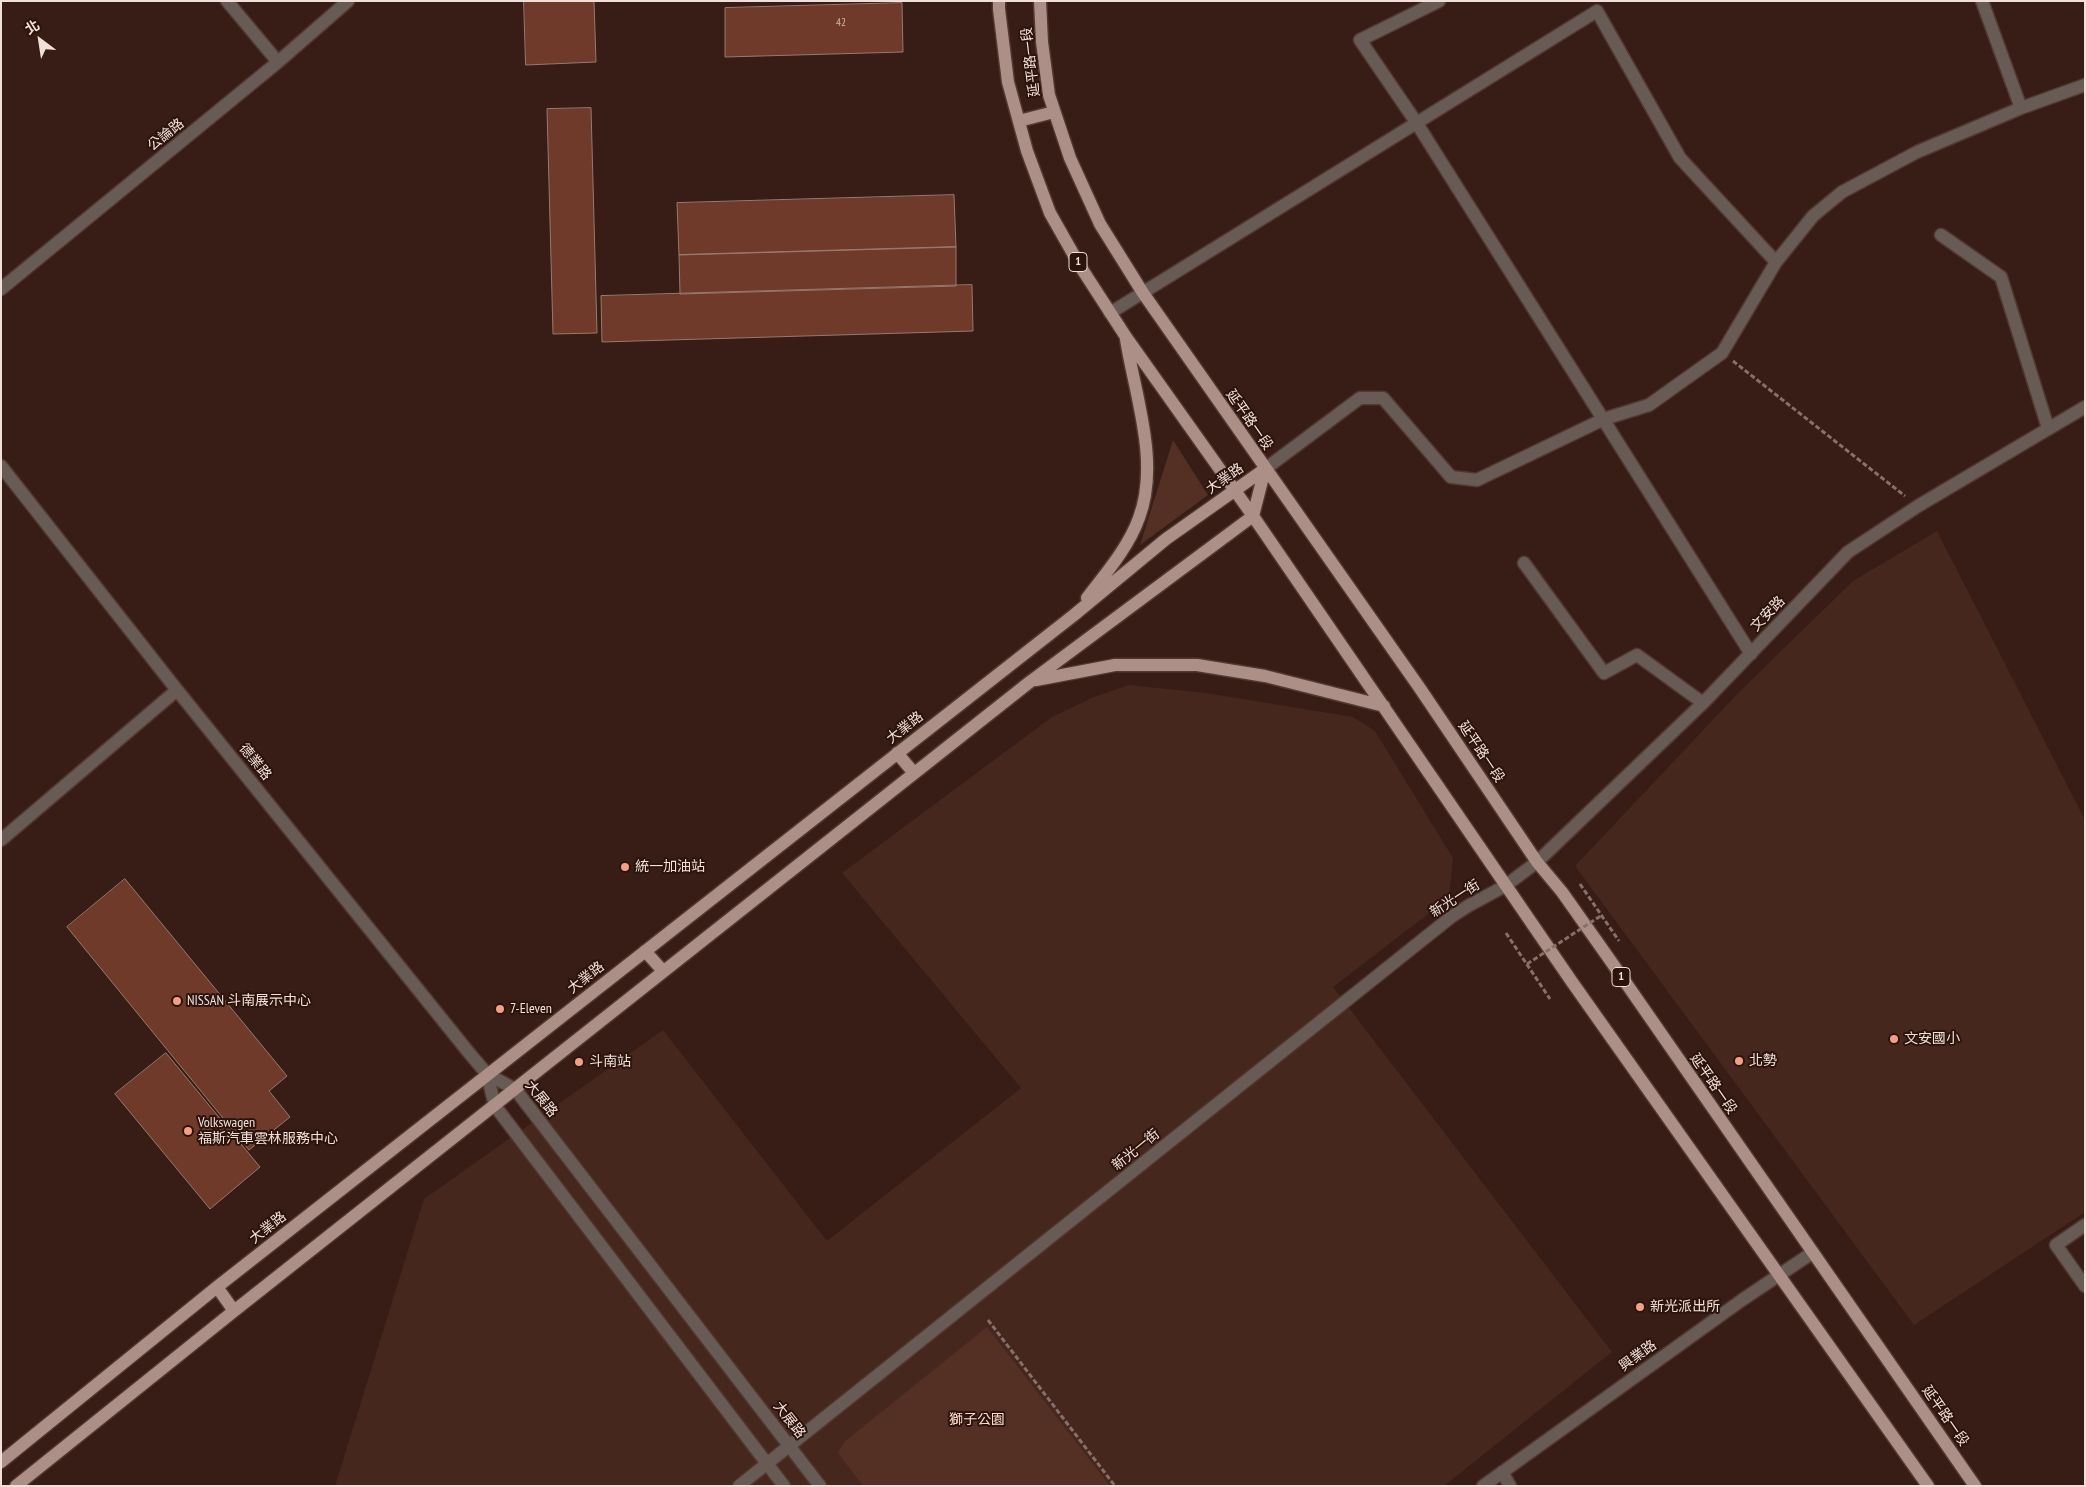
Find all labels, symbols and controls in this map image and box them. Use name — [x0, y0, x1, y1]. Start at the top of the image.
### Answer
north arrow — [15, 15, 65, 65]
text: 北 — [22, 16, 43, 38]
house number: 42 — [836, 16, 846, 30]
street label: 延平路一段 — [1018, 26, 1044, 98]
street label: 公論路 — [144, 115, 188, 155]
road number: 1 — [1069, 252, 1087, 272]
street label: 延平路一段 — [1222, 387, 1276, 453]
street label: 大業路 — [1203, 460, 1247, 498]
street label: 文安路 — [1747, 593, 1789, 635]
street label: 大業路 — [883, 708, 927, 748]
street label: 延平路一段 — [1454, 718, 1508, 786]
street label: 德業路 — [235, 740, 275, 784]
place label: 統一加油站 — [635, 859, 705, 875]
marker: 統一加油站 — [619, 861, 631, 873]
street label: 新光一街 — [1427, 877, 1483, 921]
street label: 大業路 — [564, 958, 608, 998]
road number: 1 — [1612, 968, 1630, 986]
place label: NISSAN 斗南展示中心 — [187, 993, 311, 1009]
marker: NISSAN 斗南展示中心 — [171, 995, 183, 1007]
place label: 7-Eleven — [510, 1001, 552, 1017]
marker: 7-Eleven — [494, 1003, 506, 1015]
place label: 文安國小 — [1904, 1031, 1960, 1047]
marker: 文安國小 — [1888, 1033, 1900, 1045]
street label: 延平路一段 — [1686, 1051, 1740, 1117]
place label: 北勢 — [1749, 1053, 1777, 1069]
place label: 斗南站 — [589, 1054, 631, 1070]
marker: 北勢 — [1733, 1055, 1745, 1067]
marker: 斗南站 — [573, 1056, 585, 1068]
street label: 大展路 — [521, 1077, 561, 1121]
place label: Volkswagen 福斯汽車雲林服務中心 — [198, 1115, 338, 1148]
marker: Volkswagen 福斯汽車雲林服務中心 — [182, 1125, 194, 1137]
street label: 新光一街 — [1109, 1126, 1163, 1174]
street label: 大業路 — [246, 1208, 290, 1248]
place label: 新光派出所 — [1650, 1299, 1720, 1315]
marker: 新光派出所 — [1634, 1301, 1646, 1313]
street label: 興業路 — [1616, 1337, 1660, 1375]
street label: 延平路一段 — [1918, 1383, 1972, 1449]
street label: 大展路 — [769, 1398, 809, 1442]
park label: 獅子公園 — [949, 1412, 1005, 1428]

